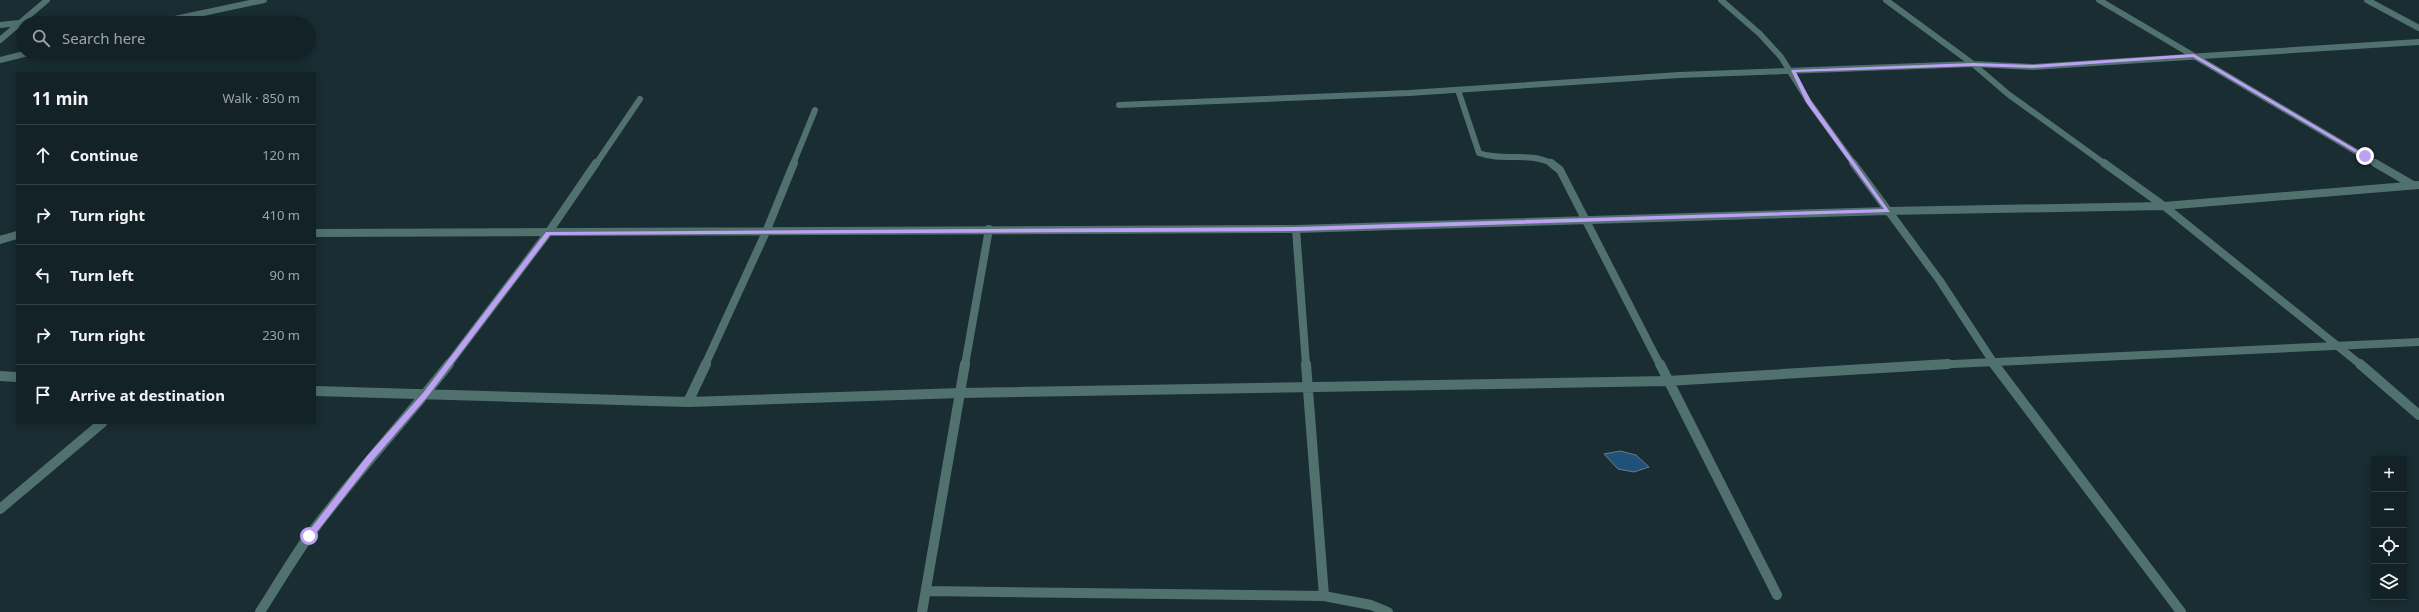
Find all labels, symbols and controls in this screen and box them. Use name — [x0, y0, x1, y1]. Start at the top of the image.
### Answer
search box — [16, 16, 316, 60]
icon: search — [30, 27, 52, 49]
text: Search here — [62, 28, 145, 48]
text: 11 min — [32, 87, 89, 110]
text: Walk · 850 m — [222, 89, 300, 107]
icon: ahead — [32, 144, 54, 166]
text: Continue — [70, 145, 138, 165]
text: 120 m — [262, 146, 300, 164]
route end — [2356, 147, 2374, 165]
icon: right — [32, 204, 54, 226]
text: Turn right — [70, 205, 145, 225]
text: 410 m — [262, 206, 300, 224]
icon: left — [32, 264, 54, 286]
text: Turn left — [70, 265, 134, 285]
text: 90 m — [270, 266, 300, 284]
icon: right — [32, 324, 54, 346]
text: Turn right — [70, 325, 145, 345]
text: 230 m — [262, 326, 300, 344]
icon: arrive — [32, 384, 54, 406]
text: Arrive at destination — [70, 385, 225, 405]
map controls — [2371, 456, 2407, 600]
button: + — [2371, 456, 2407, 492]
button: − — [2371, 492, 2407, 528]
route start — [300, 527, 318, 545]
button: locate — [2371, 528, 2407, 564]
button: layers — [2371, 564, 2407, 600]

